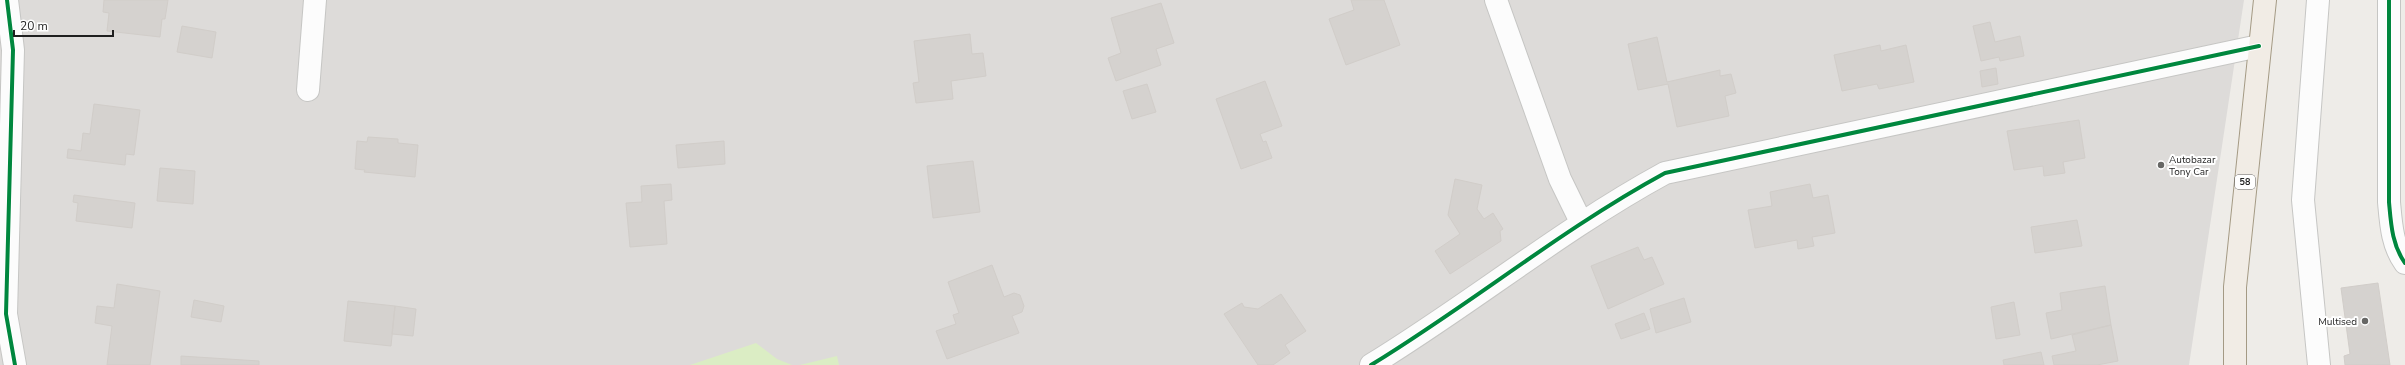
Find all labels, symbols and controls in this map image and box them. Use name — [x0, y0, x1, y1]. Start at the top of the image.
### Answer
scale bar — [14, 12, 113, 38]
text: 20 m — [20, 18, 48, 34]
place label: Autobazar Tony Car — [2169, 153, 2216, 179]
marker: Autobazar Tony Car — [2156, 160, 2166, 170]
road number: 58 — [2235, 175, 2255, 189]
place label: Multised — [2318, 315, 2357, 329]
marker: Multised — [2360, 316, 2370, 326]

